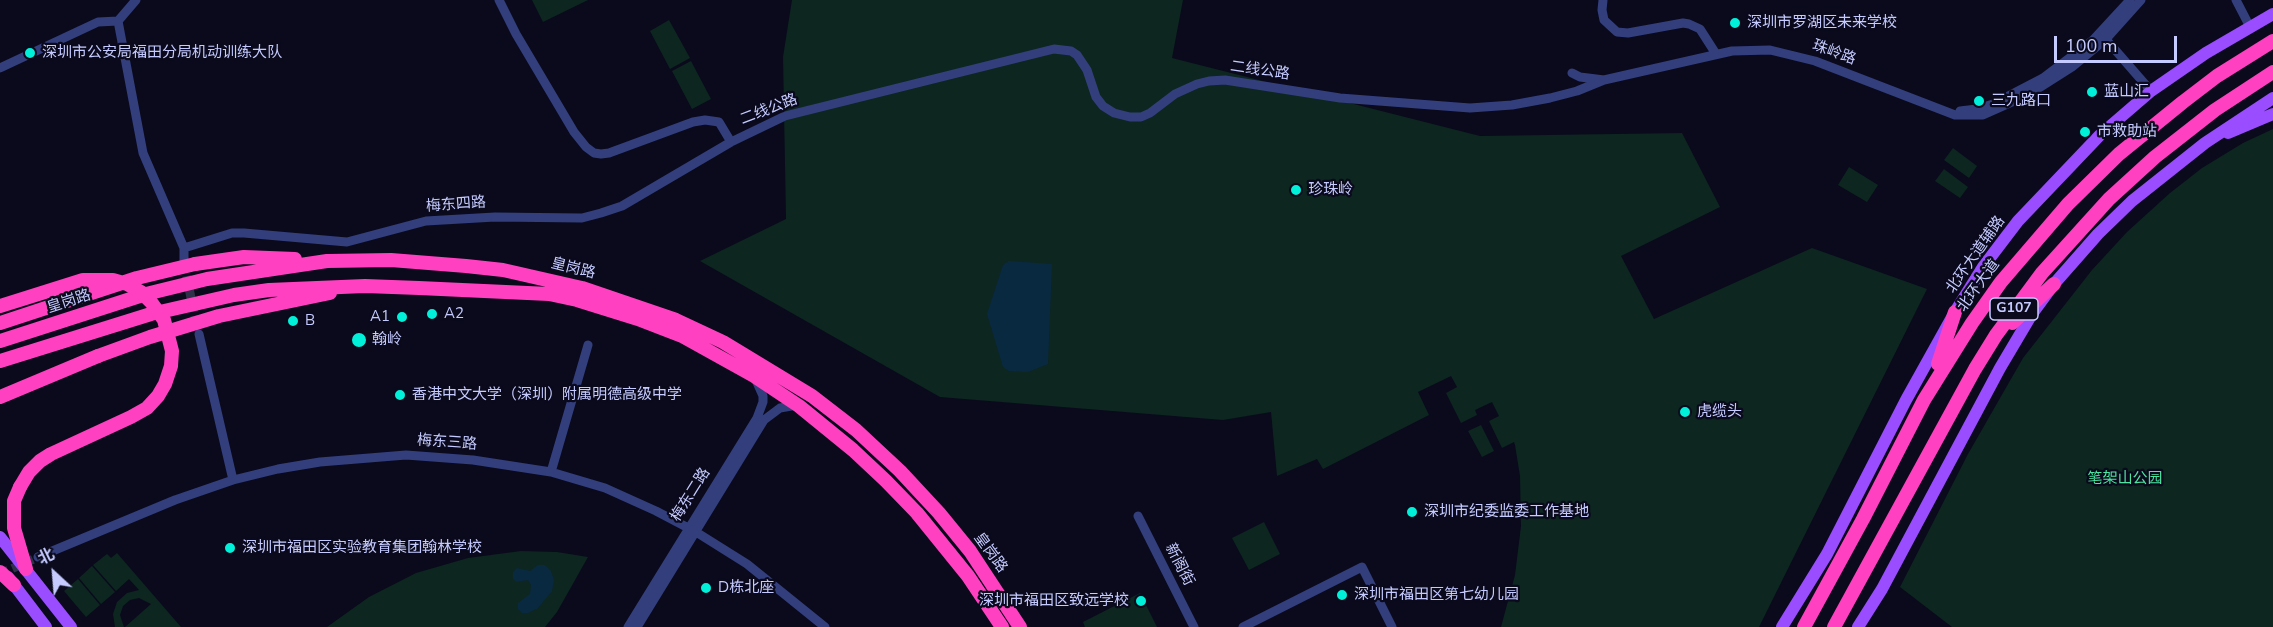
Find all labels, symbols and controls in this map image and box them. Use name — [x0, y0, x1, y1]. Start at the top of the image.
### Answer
place label: 深圳市罗湖区未来学校 — [1747, 14, 1897, 32]
marker: 深圳市罗湖区未来学校 — [1728, 16, 1742, 30]
scale bar — [2057, 24, 2180, 62]
text: 100 m — [2065, 34, 2117, 58]
street label: 珠岭路 — [1810, 37, 1858, 69]
place label: 深圳市公安局福田分局机动训练大队 — [42, 44, 282, 62]
marker: 深圳市公安局福田分局机动训练大队 — [23, 46, 37, 60]
street label: 二线公路 — [1229, 58, 1291, 84]
place label: 蓝山汇 — [2104, 83, 2149, 101]
marker: 蓝山汇 — [2085, 85, 2099, 99]
street label: 二线公路 — [738, 91, 800, 129]
place label: 三九路口 — [1991, 92, 2051, 110]
marker: 三九路口 — [1972, 94, 1986, 108]
place label: 市救助站 — [2097, 123, 2157, 141]
marker: 市救助站 — [2078, 125, 2092, 139]
place label: 珍珠岭 — [1308, 181, 1353, 199]
marker: 珍珠岭 — [1289, 183, 1303, 197]
street label: 梅东四路 — [425, 194, 487, 216]
street label: 北环大道辅路 — [1943, 213, 2009, 297]
street label: 皇岗路 — [549, 255, 597, 283]
street label: 北环大道 — [1954, 256, 2004, 316]
street label: 皇岗路 — [45, 286, 93, 318]
road number: G107 — [1990, 298, 2038, 320]
place label: A2 — [444, 305, 464, 323]
marker: A2 — [425, 307, 439, 321]
place label: A1 — [370, 308, 390, 326]
marker: A1 — [395, 310, 409, 324]
place label: B — [305, 312, 315, 330]
marker: B — [286, 314, 300, 328]
marker: 翰岭 — [350, 331, 368, 349]
place label: 翰岭 — [372, 331, 402, 349]
place label: 香港中文大学（深圳）附属明德高级中学 — [412, 386, 682, 404]
marker: 香港中文大学（深圳）附属明德高级中学 — [393, 388, 407, 402]
place label: 虎缆头 — [1697, 403, 1742, 421]
marker: 虎缆头 — [1678, 405, 1692, 419]
street label: 梅东三路 — [416, 432, 478, 454]
street label: 梅东二路 — [667, 465, 715, 525]
park label: 笔架山公园 — [2088, 470, 2162, 488]
place label: 深圳市纪委监委工作基地 — [1424, 503, 1589, 521]
marker: 深圳市纪委监委工作基地 — [1405, 505, 1419, 519]
street label: 皇岗路 — [969, 530, 1011, 576]
place label: 深圳市福田区实验教育集团翰林学校 — [242, 539, 482, 557]
marker: 深圳市福田区实验教育集团翰林学校 — [223, 541, 237, 555]
street label: 新阁街 — [1161, 541, 1197, 589]
north arrow — [24, 543, 84, 603]
text: 北 — [34, 543, 58, 570]
place label: D栋北座 — [718, 579, 774, 597]
marker: D栋北座 — [699, 581, 713, 595]
place label: 深圳市福田区第七幼儿园 — [1354, 586, 1519, 604]
marker: 深圳市福田区第七幼儿园 — [1335, 588, 1349, 602]
place label: 深圳市福田区致远学校 — [979, 592, 1129, 610]
marker: 深圳市福田区致远学校 — [1134, 594, 1148, 608]

